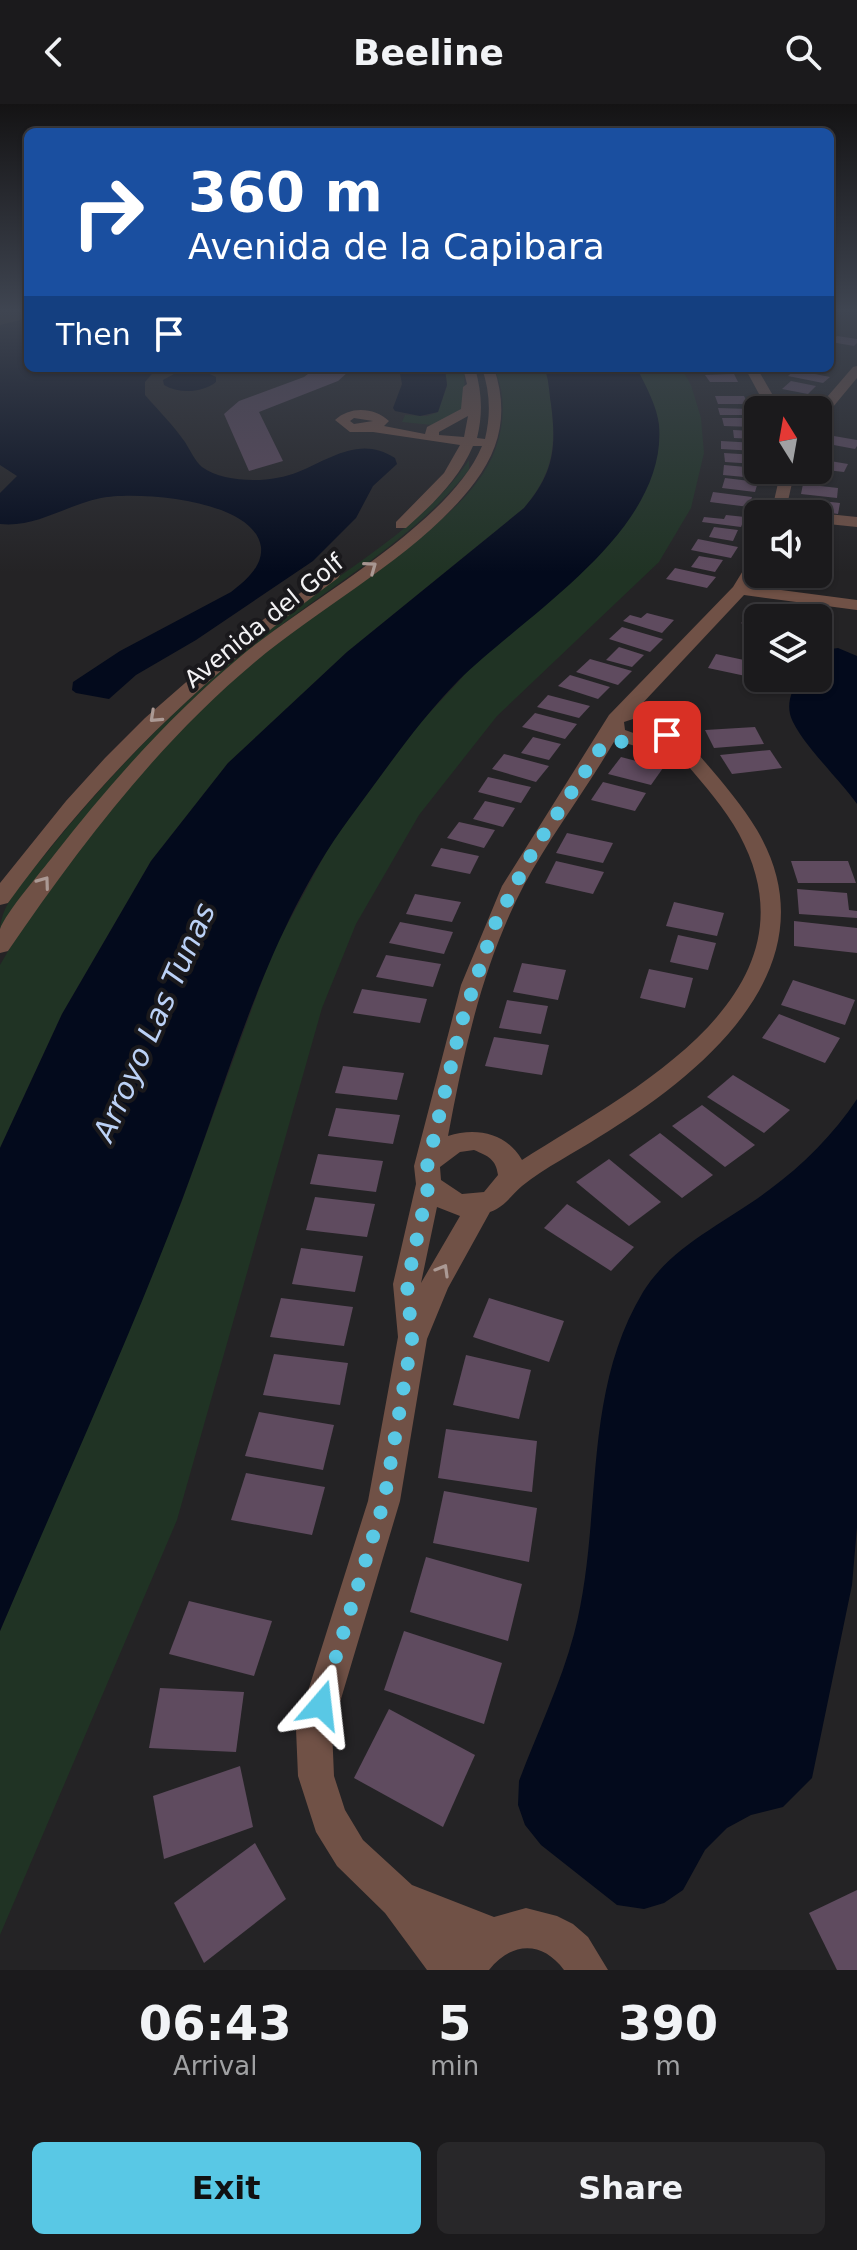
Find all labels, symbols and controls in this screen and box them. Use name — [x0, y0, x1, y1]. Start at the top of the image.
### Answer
icon: back — [32, 30, 76, 74]
icon: search — [781, 30, 825, 74]
text: Beeline — [353, 32, 504, 73]
text: 360 m — [188, 159, 383, 224]
icon: right — [56, 160, 160, 264]
text: Avenida de la Capibara — [188, 226, 605, 267]
icon: arrive — [147, 312, 191, 356]
text: Then — [56, 317, 131, 352]
north arrow — [744, 396, 832, 484]
map controls — [744, 396, 832, 692]
button: sound — [744, 500, 832, 588]
street label: Avenida del Golf — [179, 548, 349, 694]
one-way arrow — [362, 562, 376, 577]
button: layers — [744, 604, 832, 692]
pin — [633, 701, 701, 769]
one-way arrow — [150, 708, 164, 723]
icon: arrive — [645, 713, 689, 757]
one-way arrow — [34, 876, 49, 891]
water label: Arroyo Las Tunas — [85, 898, 222, 1148]
one-way arrow — [433, 1264, 449, 1279]
position arrow — [279, 1663, 363, 1747]
text: 06:43 — [139, 1995, 292, 2051]
text: 5 — [438, 1995, 471, 2051]
text: 390 — [618, 1995, 718, 2051]
text: Arrival — [173, 2051, 257, 2081]
text: min — [430, 2051, 479, 2081]
text: m — [655, 2051, 681, 2081]
button: Exit — [32, 2142, 421, 2234]
button: Share — [437, 2142, 825, 2234]

